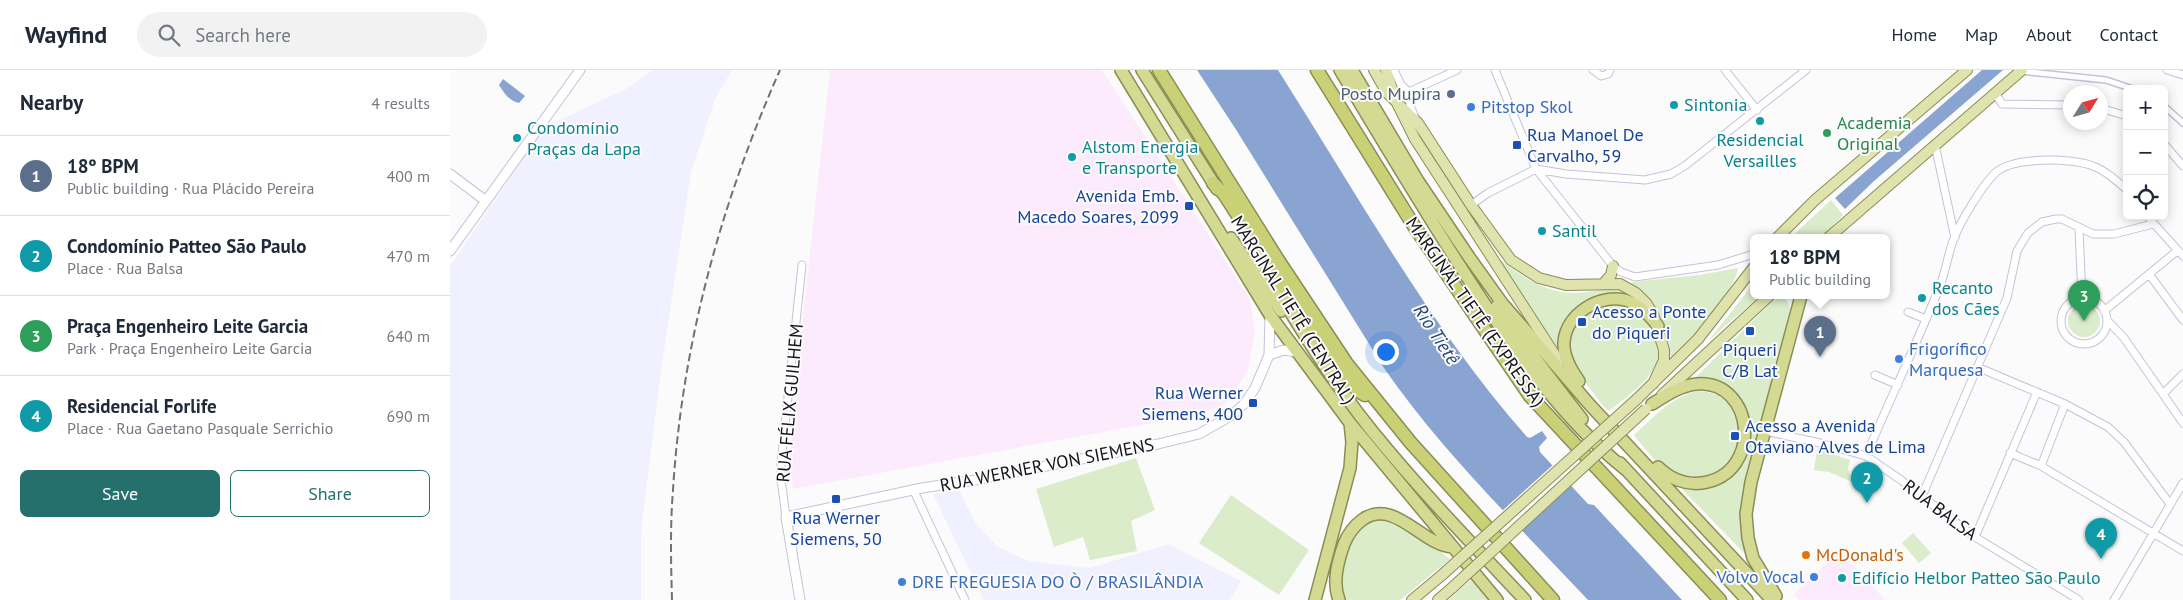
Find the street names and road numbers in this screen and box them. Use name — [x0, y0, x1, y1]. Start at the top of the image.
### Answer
street label: MARGINAL TIETÊ (CENTRAL) — [1226, 211, 1361, 408]
street label: MARGINAL TIETÊ (EXPRESSA) — [1401, 212, 1550, 411]
street label: RUA FÉLIX GUILHEM — [771, 323, 808, 483]
street label: RUA WERNER VON SIEMENS — [938, 432, 1156, 497]
street label: RUA BALSA — [1898, 474, 1983, 545]

